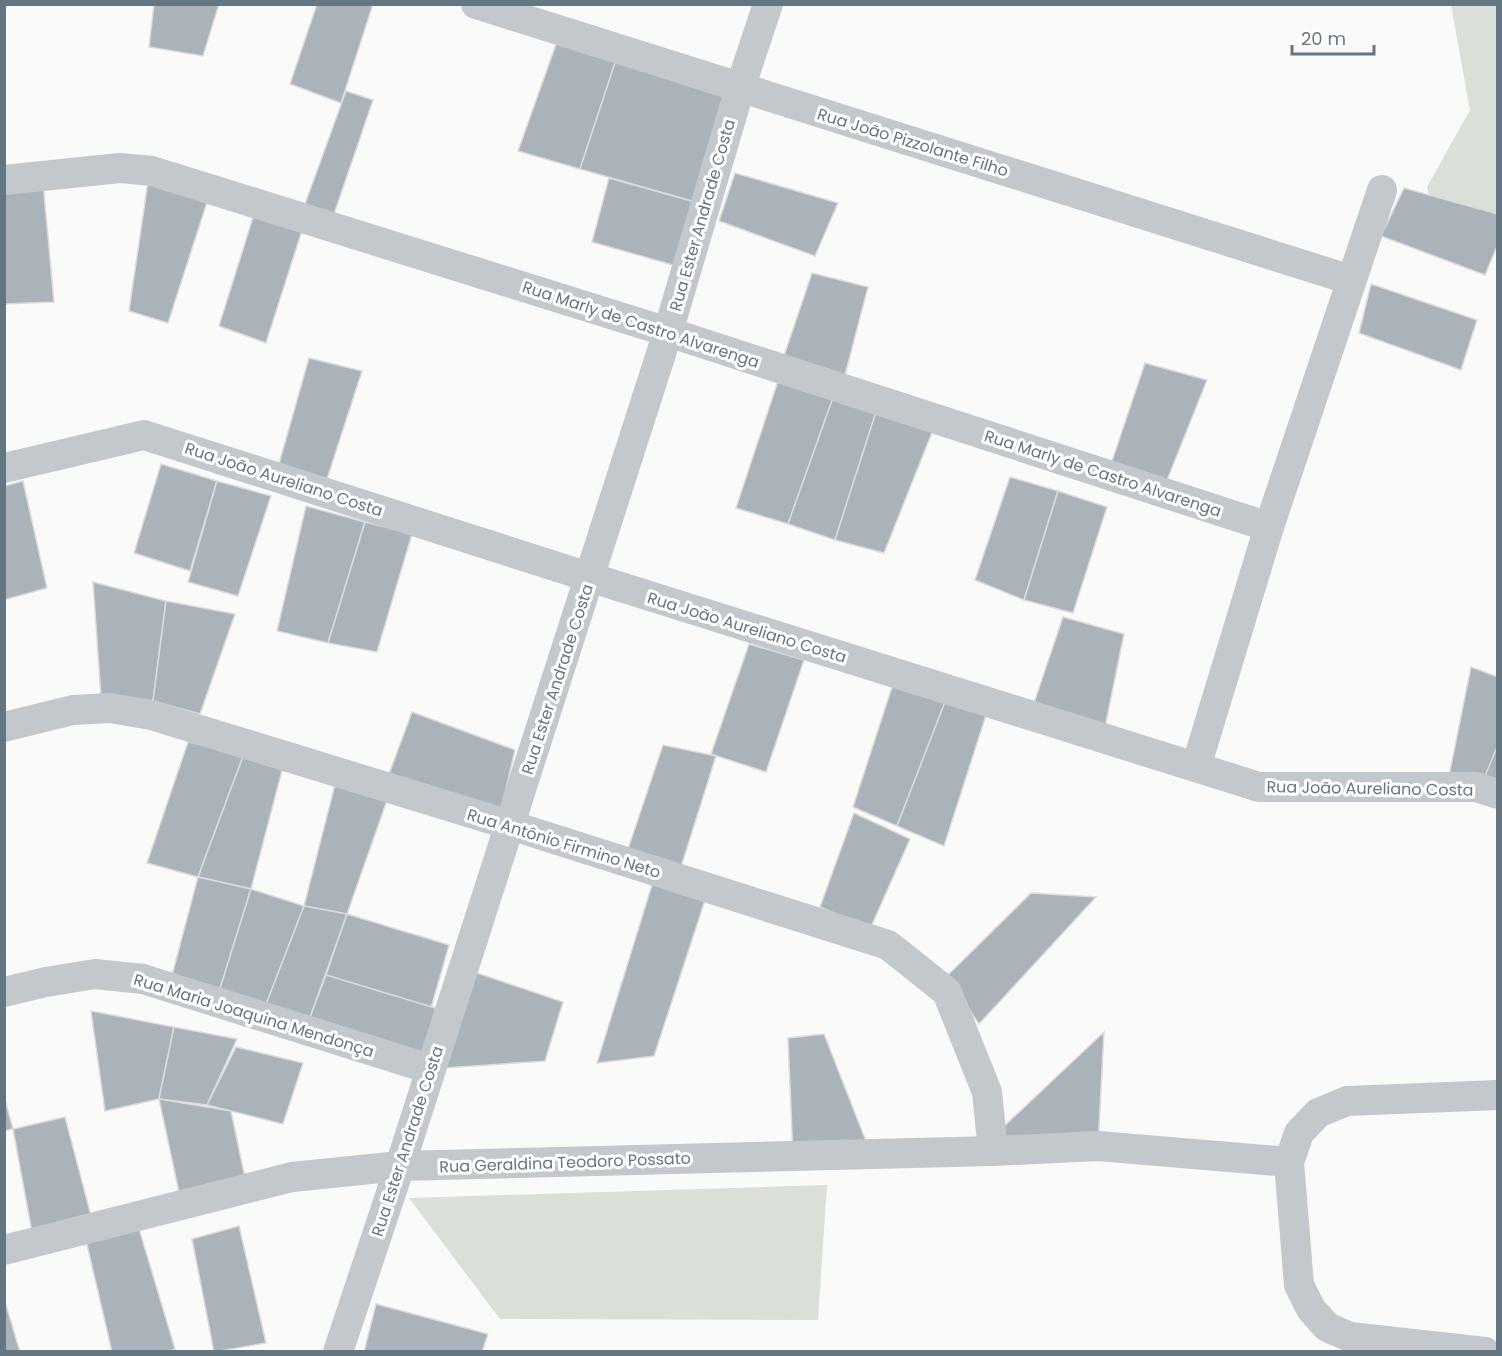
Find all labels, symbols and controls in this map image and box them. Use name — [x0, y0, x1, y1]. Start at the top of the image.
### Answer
scale bar — [1292, 18, 1374, 56]
text: 20 m — [1301, 26, 1346, 51]
street label: Rua João Pizzolante Filho — [815, 102, 1011, 182]
street label: Rua Ester Andrade Costa — [664, 116, 741, 314]
street label: Rua Marly de Castro Alvarenga — [519, 275, 762, 374]
street label: Rua Marly de Castro Alvarenga — [981, 424, 1224, 523]
street label: Rua João Aureliano Costa — [182, 437, 386, 522]
street label: Rua Ester Andrade Costa — [516, 581, 599, 777]
street label: Rua João Aureliano Costa — [644, 586, 849, 669]
street label: Rua João Aureliano Costa — [1266, 775, 1474, 802]
street label: Rua Antônio Firmino Neto — [464, 803, 663, 884]
street label: Rua Maria Joaquina Mendonça — [131, 968, 377, 1063]
street label: Rua Ester Andrade Costa — [366, 1043, 449, 1239]
street label: Rua Geraldina Teodoro Possato — [439, 1147, 691, 1178]

